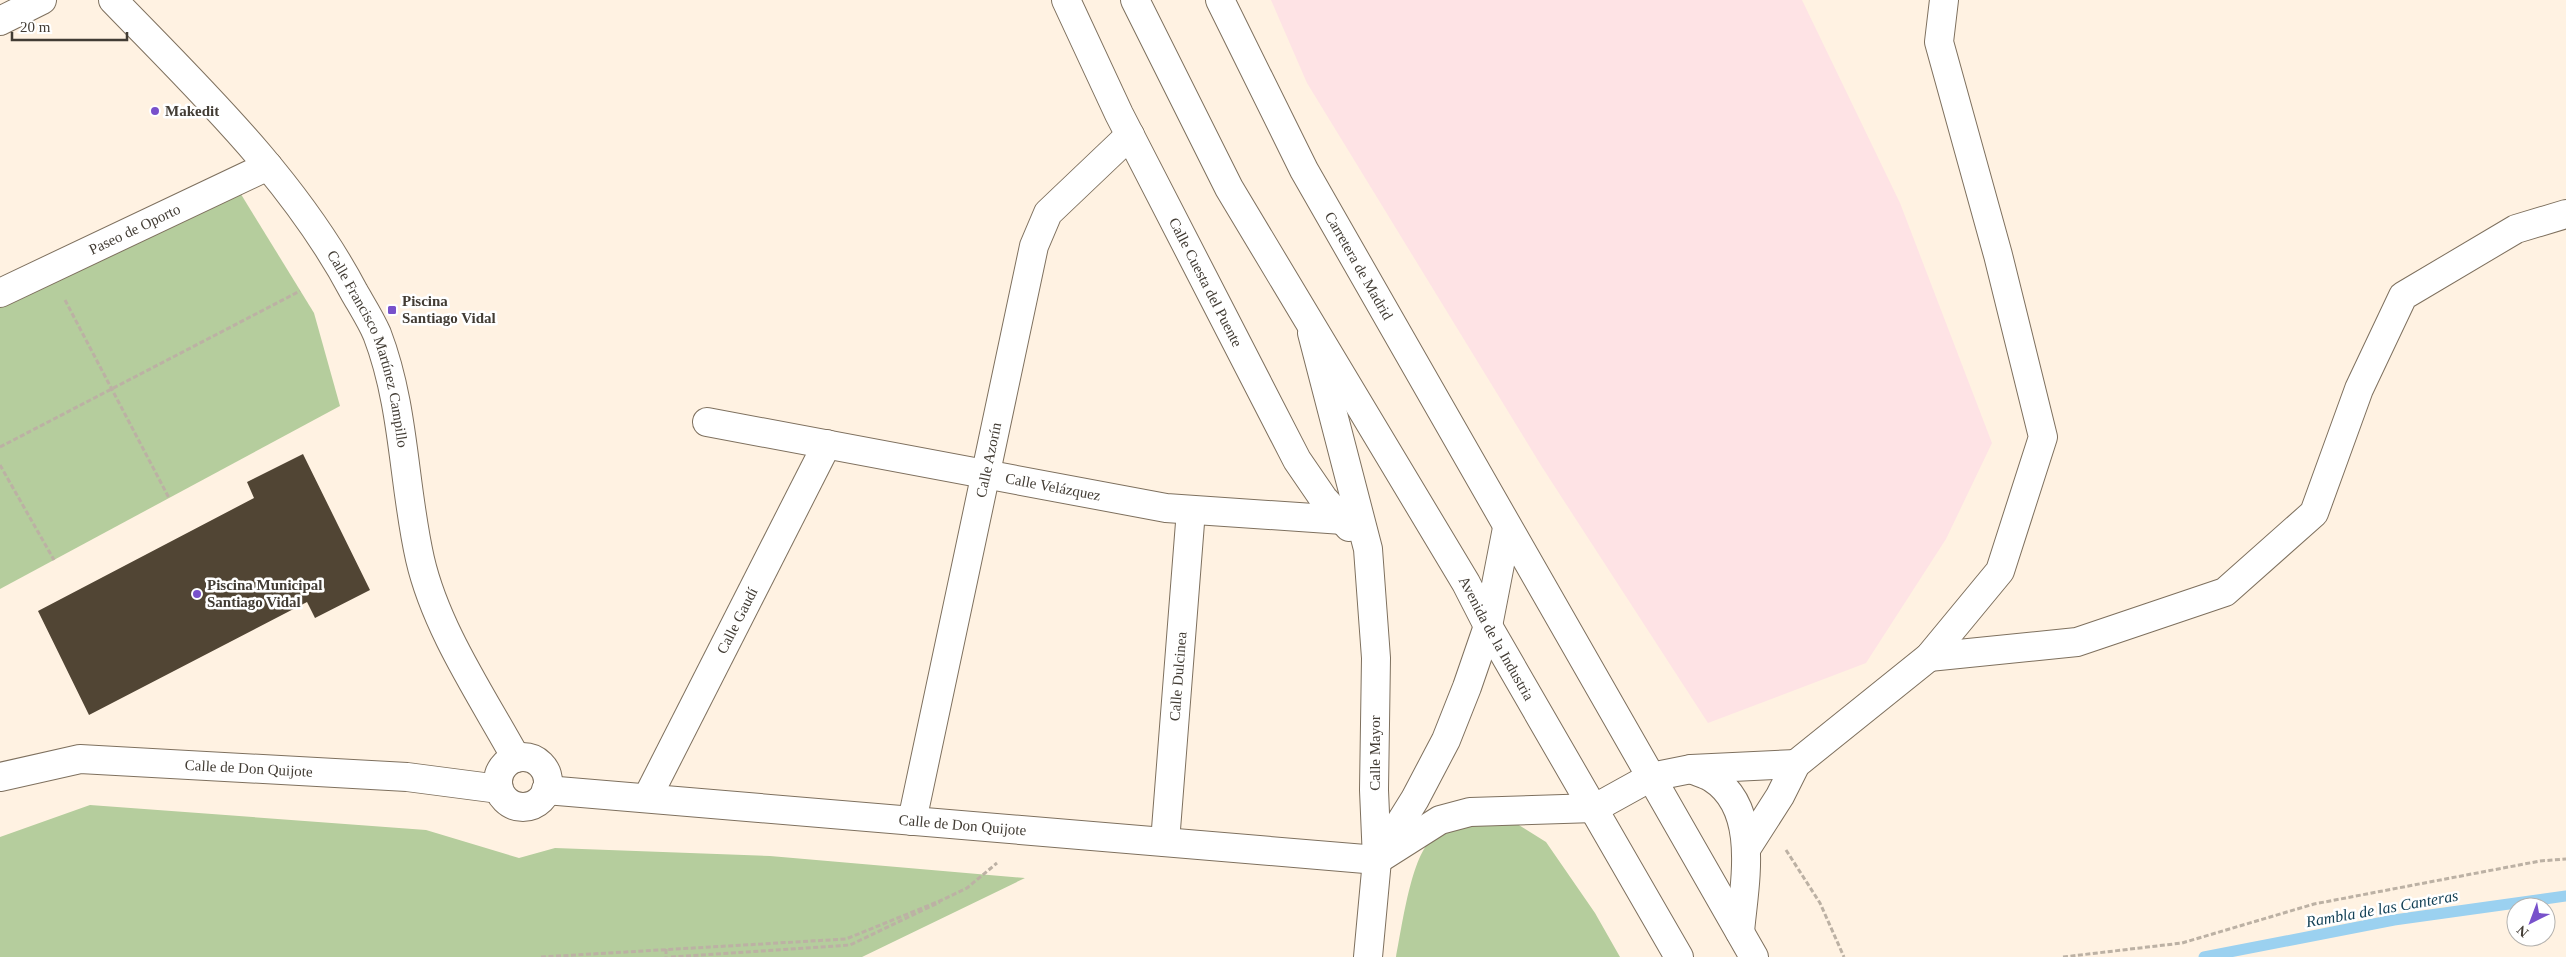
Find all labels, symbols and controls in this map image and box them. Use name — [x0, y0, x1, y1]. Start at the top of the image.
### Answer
scale bar — [12, 10, 128, 42]
text: 20 m — [20, 19, 51, 35]
place label: Makedit — [165, 103, 219, 119]
marker: Makedit — [149, 105, 161, 117]
street label: Paseo de Oporto — [86, 201, 183, 258]
street label: Carretera de Madrid — [1322, 209, 1396, 323]
street label: Calle Cuesta del Puente — [1166, 215, 1246, 350]
street label: Calle Francisco Martínez Campillo — [324, 247, 411, 449]
place label: Piscina Santiago Vidal — [402, 293, 496, 326]
marker: Piscina Santiago Vidal — [386, 304, 398, 316]
street label: Calle Azorín — [973, 421, 1004, 499]
street label: Calle Velázquez — [1004, 470, 1102, 504]
street label: Avenida de la Industria — [1456, 573, 1537, 704]
place label: Piscina Municipal Santiago Vidal — [207, 577, 322, 610]
street label: Calle Gaudí — [714, 585, 761, 656]
marker: Piscina Municipal Santiago Vidal — [191, 588, 203, 600]
street label: Calle Dulcinea — [1166, 631, 1189, 722]
street label: Calle Mayor — [1367, 715, 1383, 791]
street label: Calle de Don Quijote — [184, 757, 313, 780]
street label: Calle de Don Quijote — [898, 812, 1027, 838]
water label: Rambla de las Canteras — [2304, 887, 2460, 930]
north arrow — [2506, 897, 2556, 947]
text: N — [2514, 922, 2531, 940]

